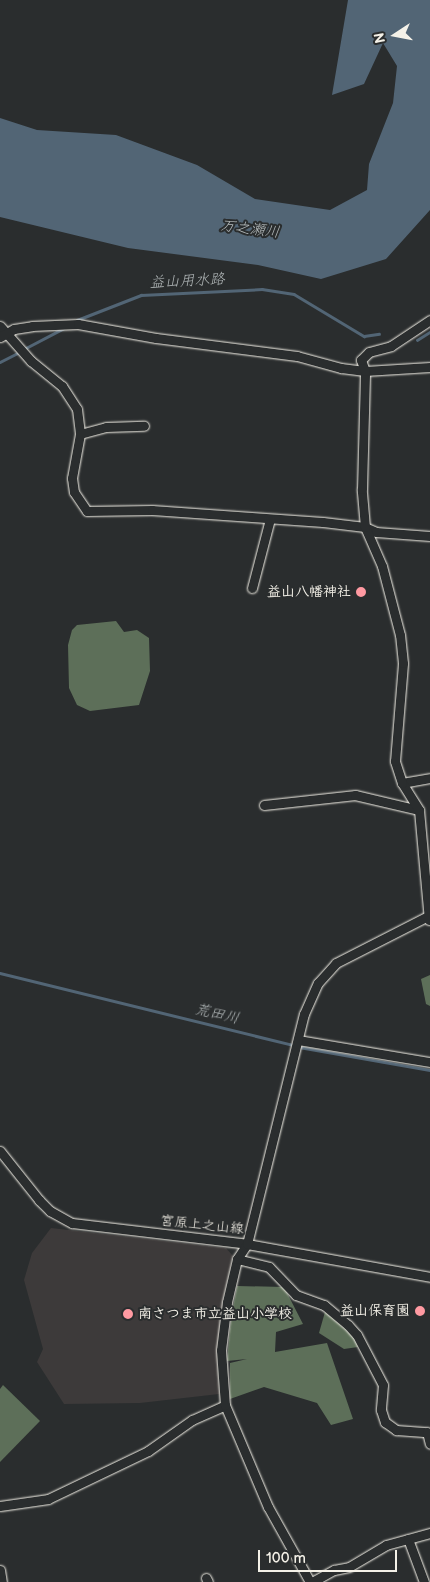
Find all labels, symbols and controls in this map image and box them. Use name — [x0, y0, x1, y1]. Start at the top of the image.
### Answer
north arrow — [370, 10, 420, 60]
text: N — [370, 31, 389, 45]
water label: 万之瀬川 — [219, 216, 281, 242]
water label: 益山用水路 — [149, 270, 225, 292]
place label: 益山八幡神社 — [267, 584, 351, 600]
marker: 益山八幡神社 — [355, 586, 367, 598]
water label: 荒田川 — [193, 1000, 241, 1028]
street label: 宮原上之山線 — [159, 1212, 245, 1238]
place label: 益山保育園 — [340, 1303, 410, 1319]
marker: 益山保育園 — [414, 1305, 426, 1317]
place label: 南さつま市立益山小学校 — [138, 1306, 292, 1322]
marker: 南さつま市立益山小学校 — [122, 1308, 134, 1320]
scale bar — [260, 1540, 399, 1572]
text: 100 m — [266, 1549, 306, 1568]

